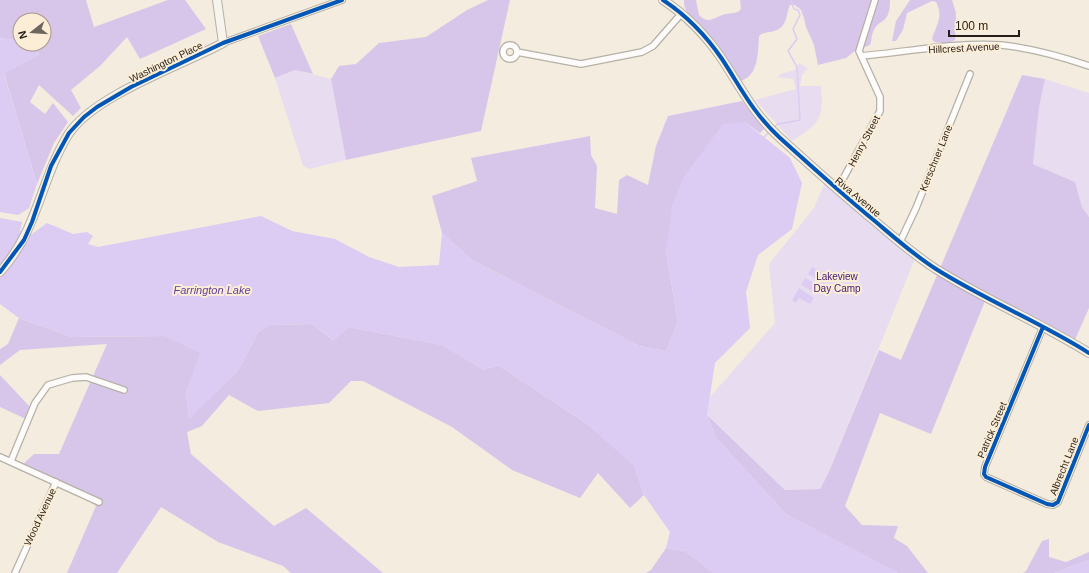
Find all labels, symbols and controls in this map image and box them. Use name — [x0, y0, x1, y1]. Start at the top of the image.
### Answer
north arrow — [12, 12, 52, 52]
scale bar — [949, 12, 1019, 38]
text: 100 m — [955, 19, 988, 33]
text: N — [16, 29, 29, 40]
street label: Washington Place — [128, 39, 205, 85]
street label: Hillcrest Avenue — [928, 41, 1000, 55]
street label: Henry Street — [846, 113, 882, 168]
street label: Kerschner Lane — [918, 123, 954, 193]
street label: Riva Avenue — [833, 175, 883, 219]
park label: Lakeview Day Camp — [813, 271, 861, 294]
water label: Farrington Lake — [173, 284, 251, 296]
street label: Patrick Street — [975, 400, 1009, 460]
street label: Albrecht Lane — [1047, 435, 1081, 497]
street label: Wood Avenue — [22, 486, 58, 547]

